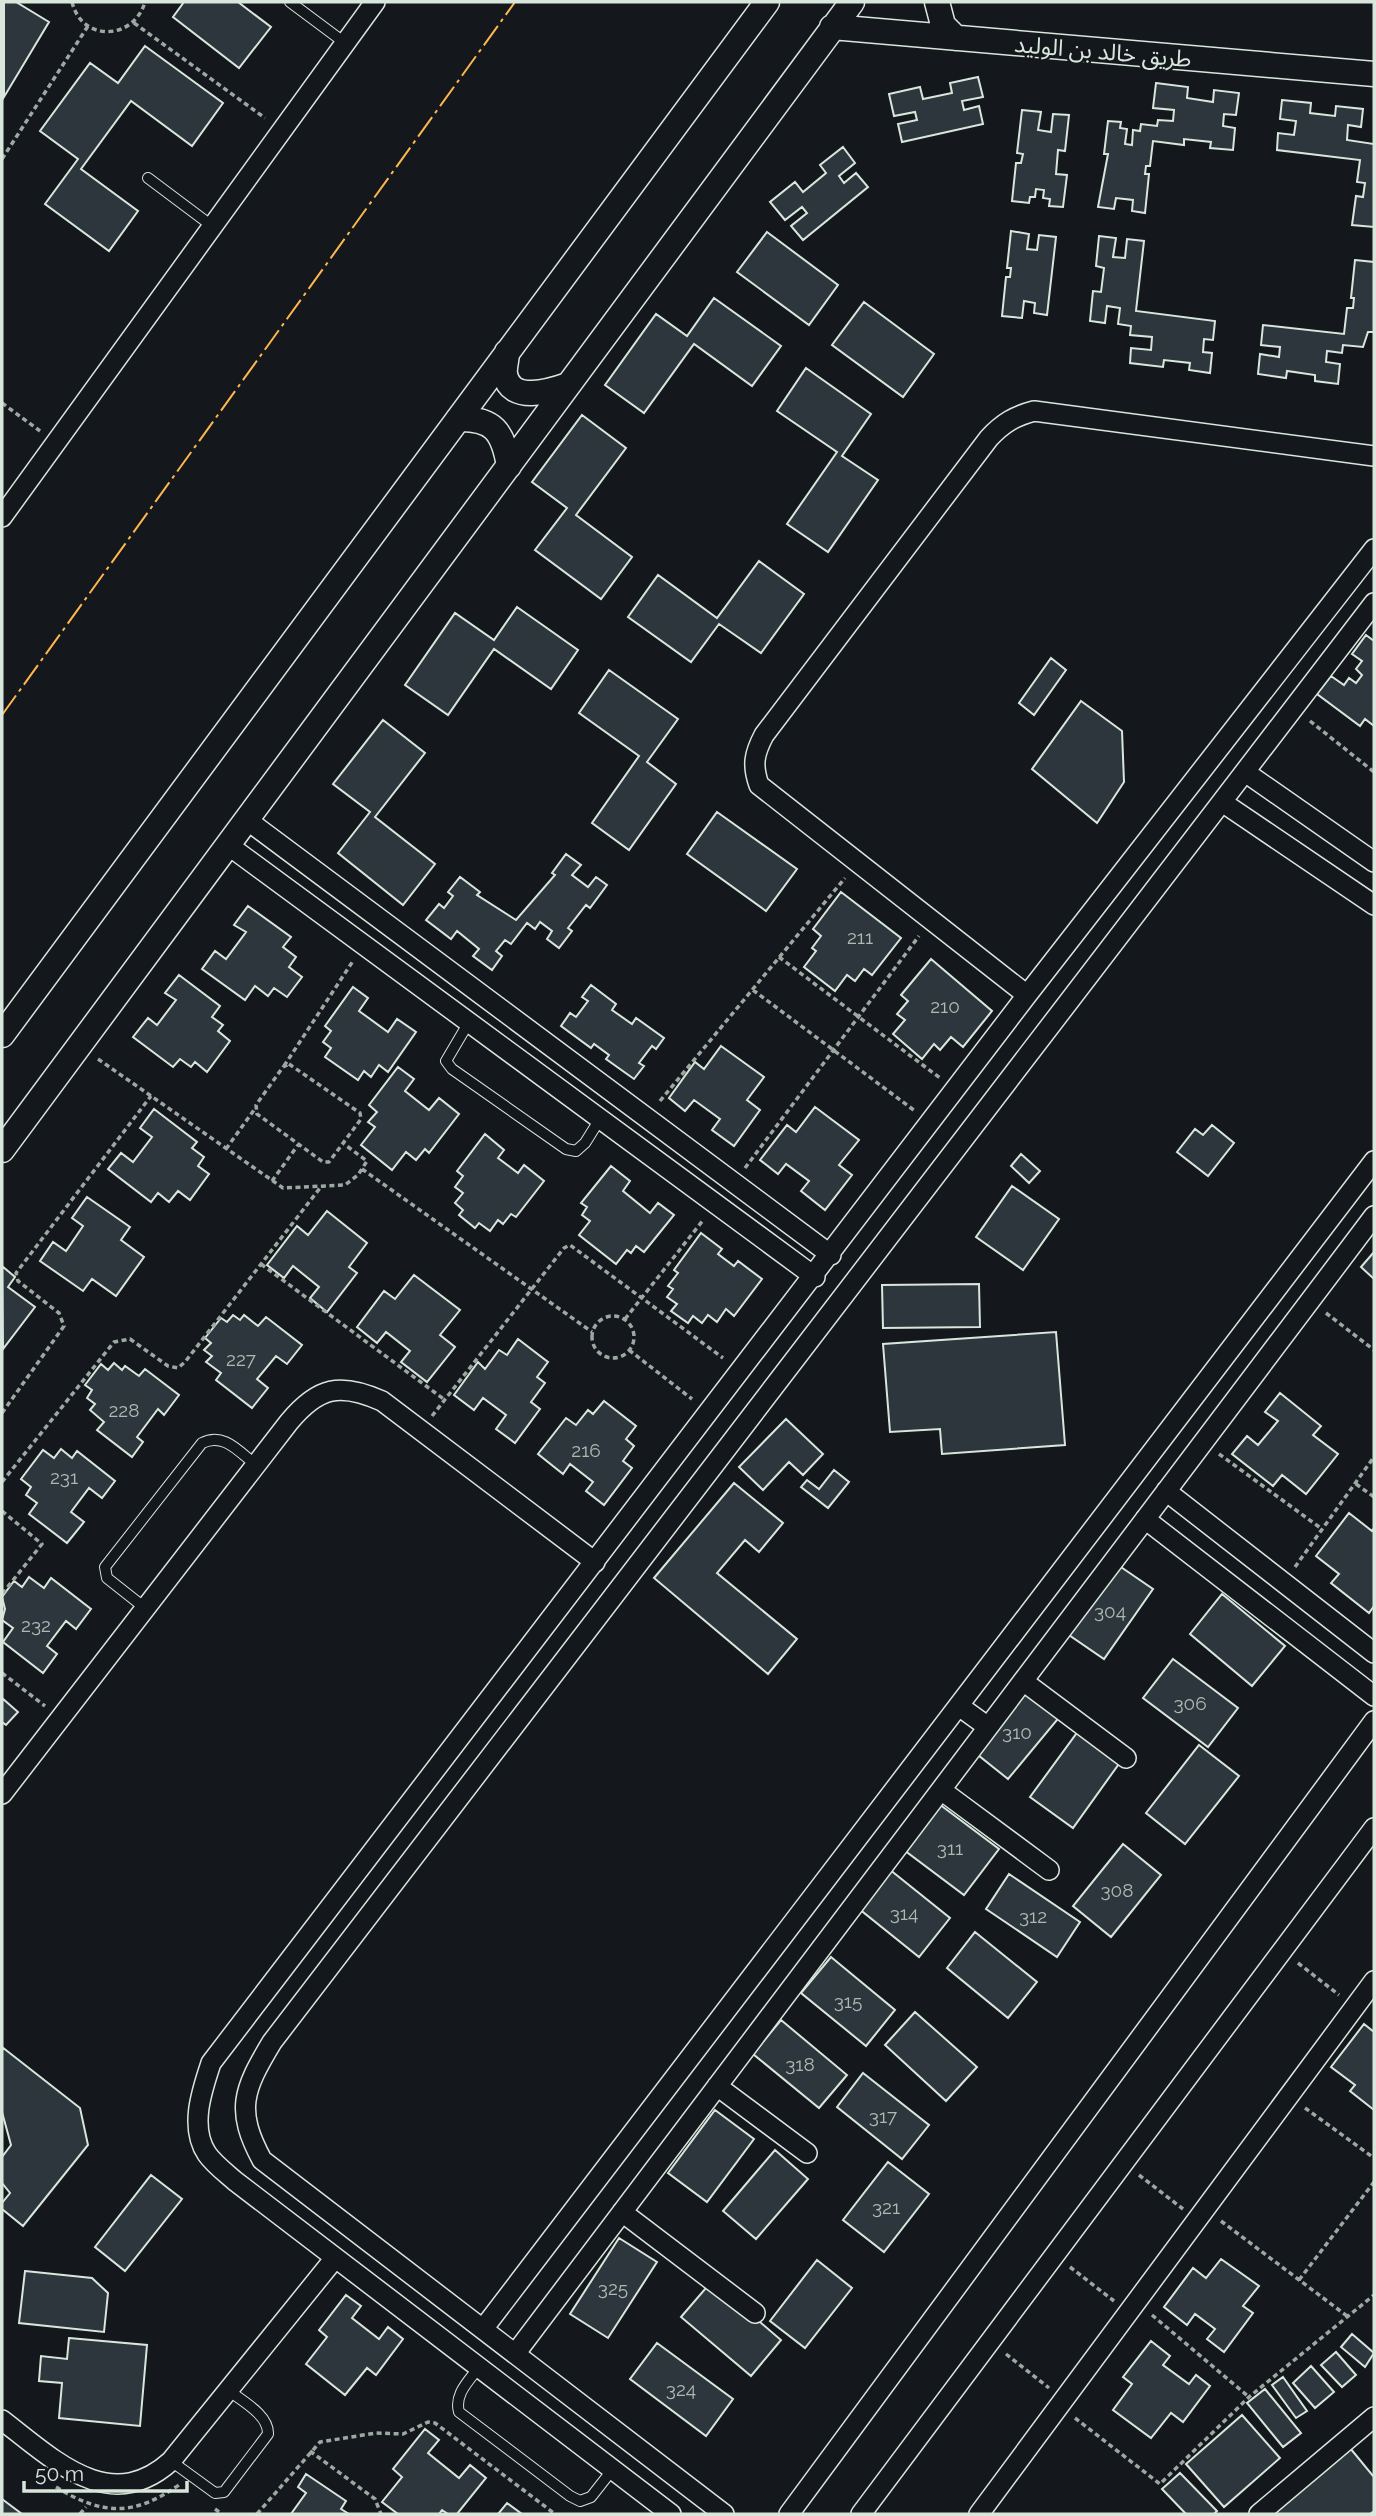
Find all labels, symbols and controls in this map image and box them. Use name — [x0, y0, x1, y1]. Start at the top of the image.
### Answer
street label: طريق خالد بن الوليد — [1013, 30, 1193, 73]
house number: 211 — [847, 926, 873, 948]
house number: 210 — [930, 995, 960, 1017]
house number: 227 — [226, 1348, 256, 1370]
house number: 228 — [108, 1399, 140, 1421]
house number: 216 — [571, 1439, 601, 1461]
house number: 231 — [50, 1466, 78, 1488]
house number: 304 — [1094, 1600, 1126, 1622]
house number: 232 — [21, 1614, 51, 1636]
house number: 306 — [1173, 1692, 1207, 1714]
house number: 310 — [1002, 1721, 1032, 1743]
house number: 311 — [937, 1837, 963, 1859]
house number: 308 — [1100, 1879, 1134, 1901]
house number: 314 — [890, 1902, 918, 1924]
house number: 312 — [1019, 1905, 1047, 1927]
house number: 315 — [834, 1990, 862, 2012]
house number: 318 — [785, 2053, 815, 2075]
house number: 317 — [869, 2105, 897, 2127]
house number: 321 — [872, 2196, 900, 2218]
house number: 325 — [598, 2277, 628, 2299]
house number: 324 — [666, 2378, 696, 2400]
scale bar — [24, 2450, 187, 2494]
text: 50 m — [35, 2461, 84, 2486]

